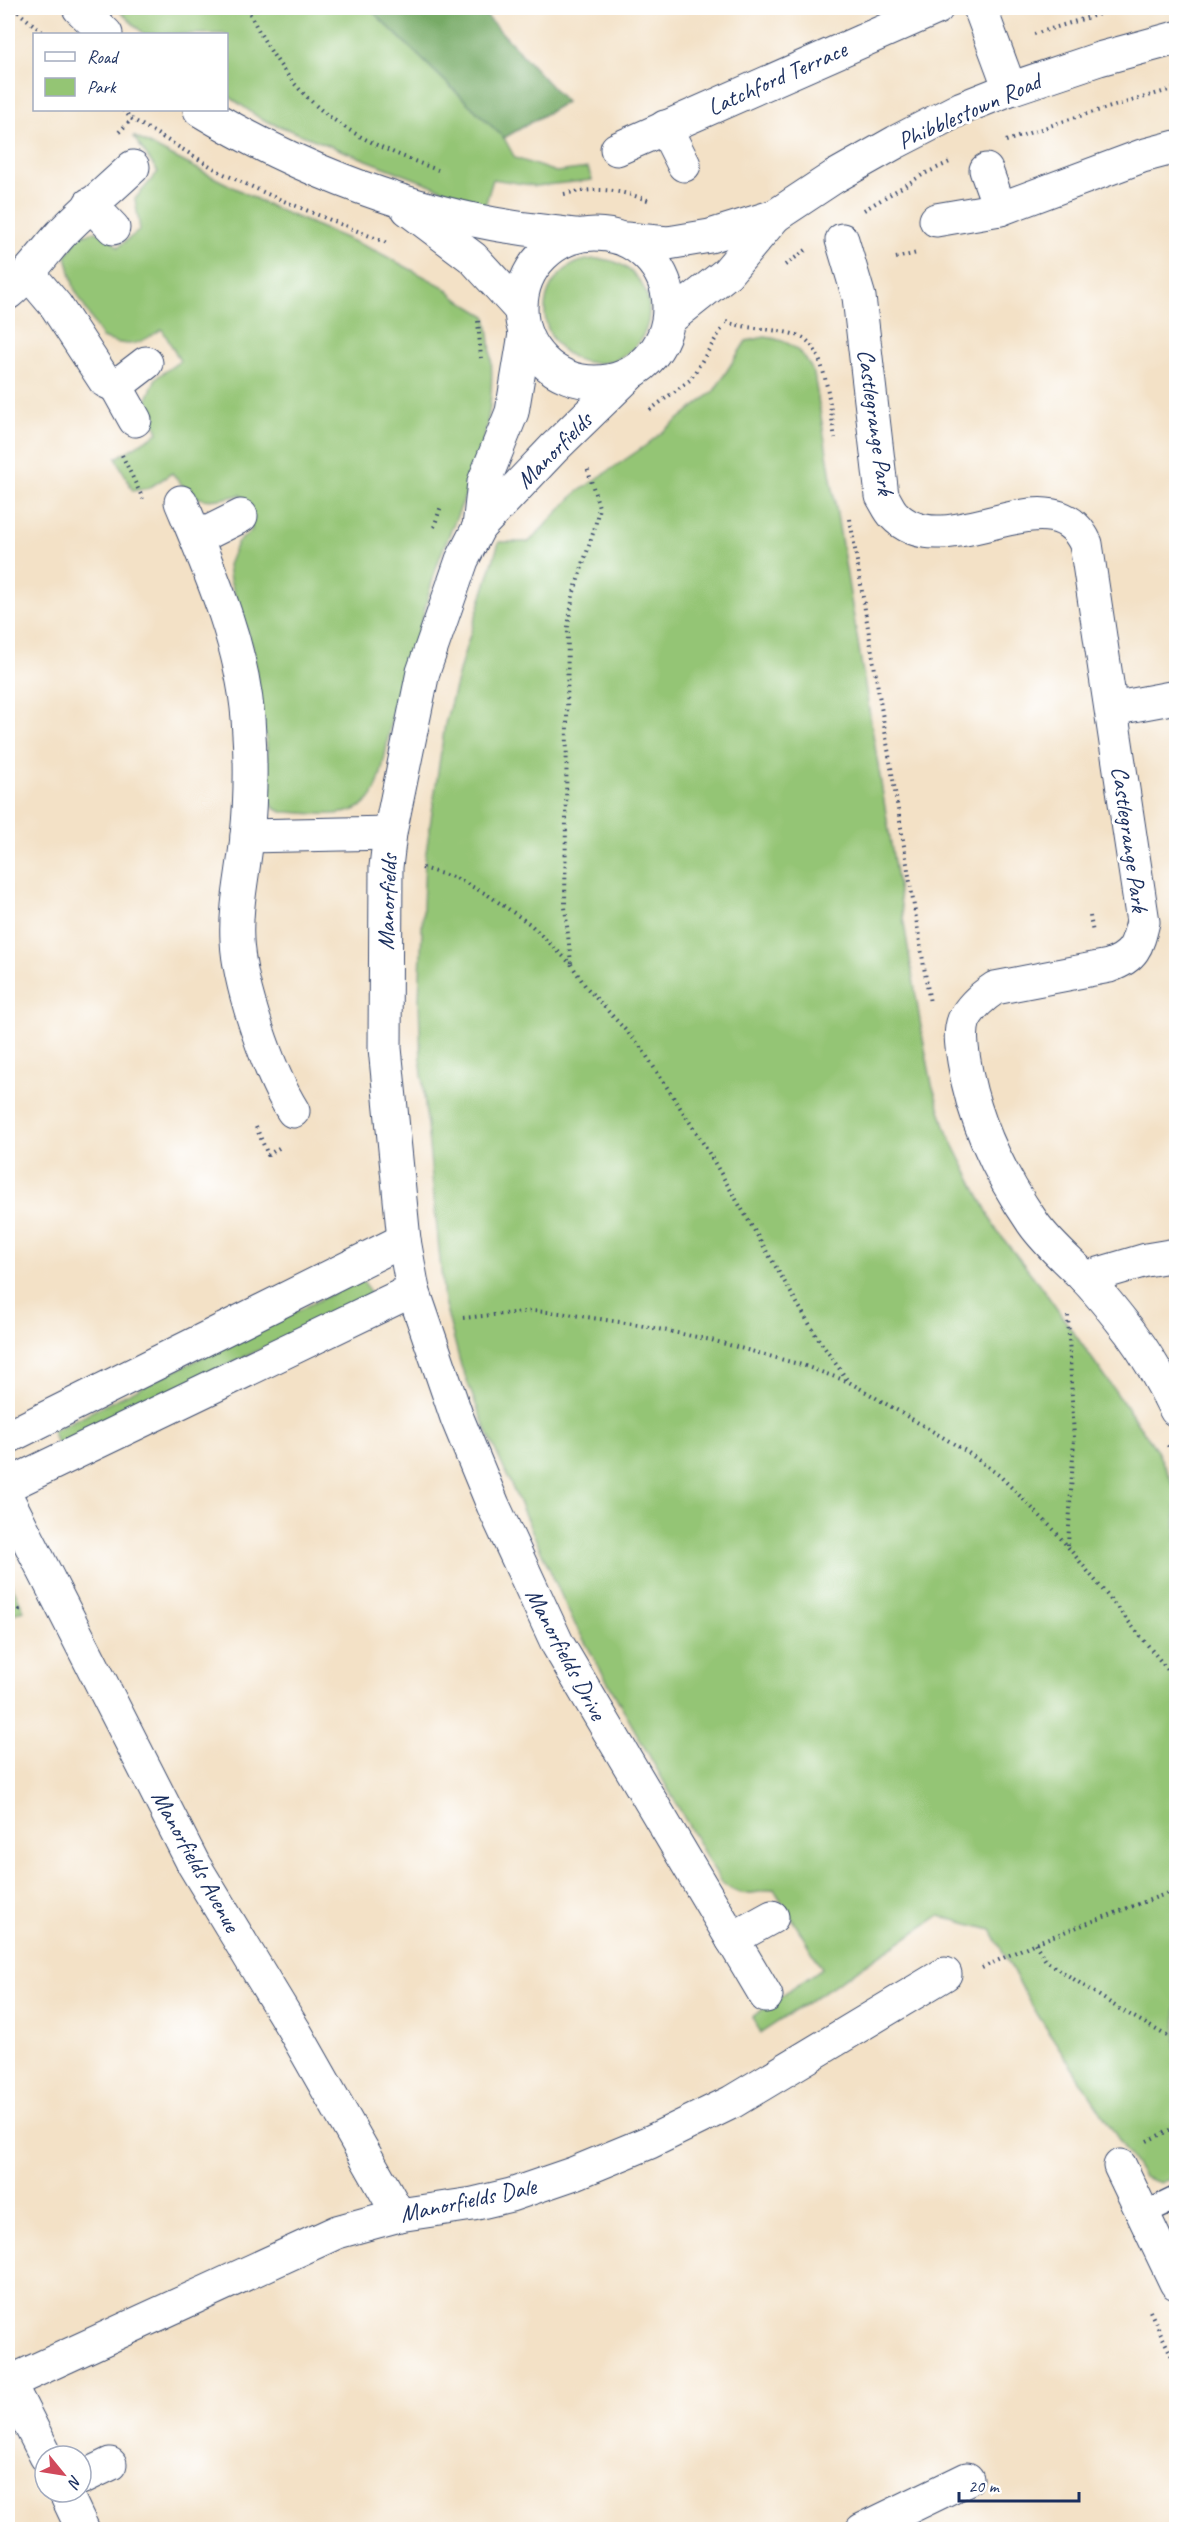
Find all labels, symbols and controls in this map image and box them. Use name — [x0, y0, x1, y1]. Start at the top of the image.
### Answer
legend — [33, 33, 228, 111]
street label: Latchford Terrace — [703, 33, 853, 122]
text: Road — [87, 46, 120, 68]
street label: Phibblestown Road — [893, 65, 1048, 156]
text: Park — [87, 76, 117, 98]
street label: Castlegrange Park — [851, 347, 901, 499]
street label: Manorfields — [509, 404, 600, 495]
street label: Castlegrange Park — [1105, 764, 1155, 916]
street label: Manorfields — [370, 852, 404, 951]
street label: Manorfields Drive — [519, 1583, 614, 1727]
street label: Manorfields Avenue — [145, 1785, 248, 1939]
street label: Manorfields Dale — [397, 2171, 541, 2229]
north arrow — [33, 2444, 93, 2504]
scale bar — [959, 2465, 1079, 2503]
text: N — [62, 2472, 86, 2493]
text: 20 m — [968, 2475, 1001, 2497]

